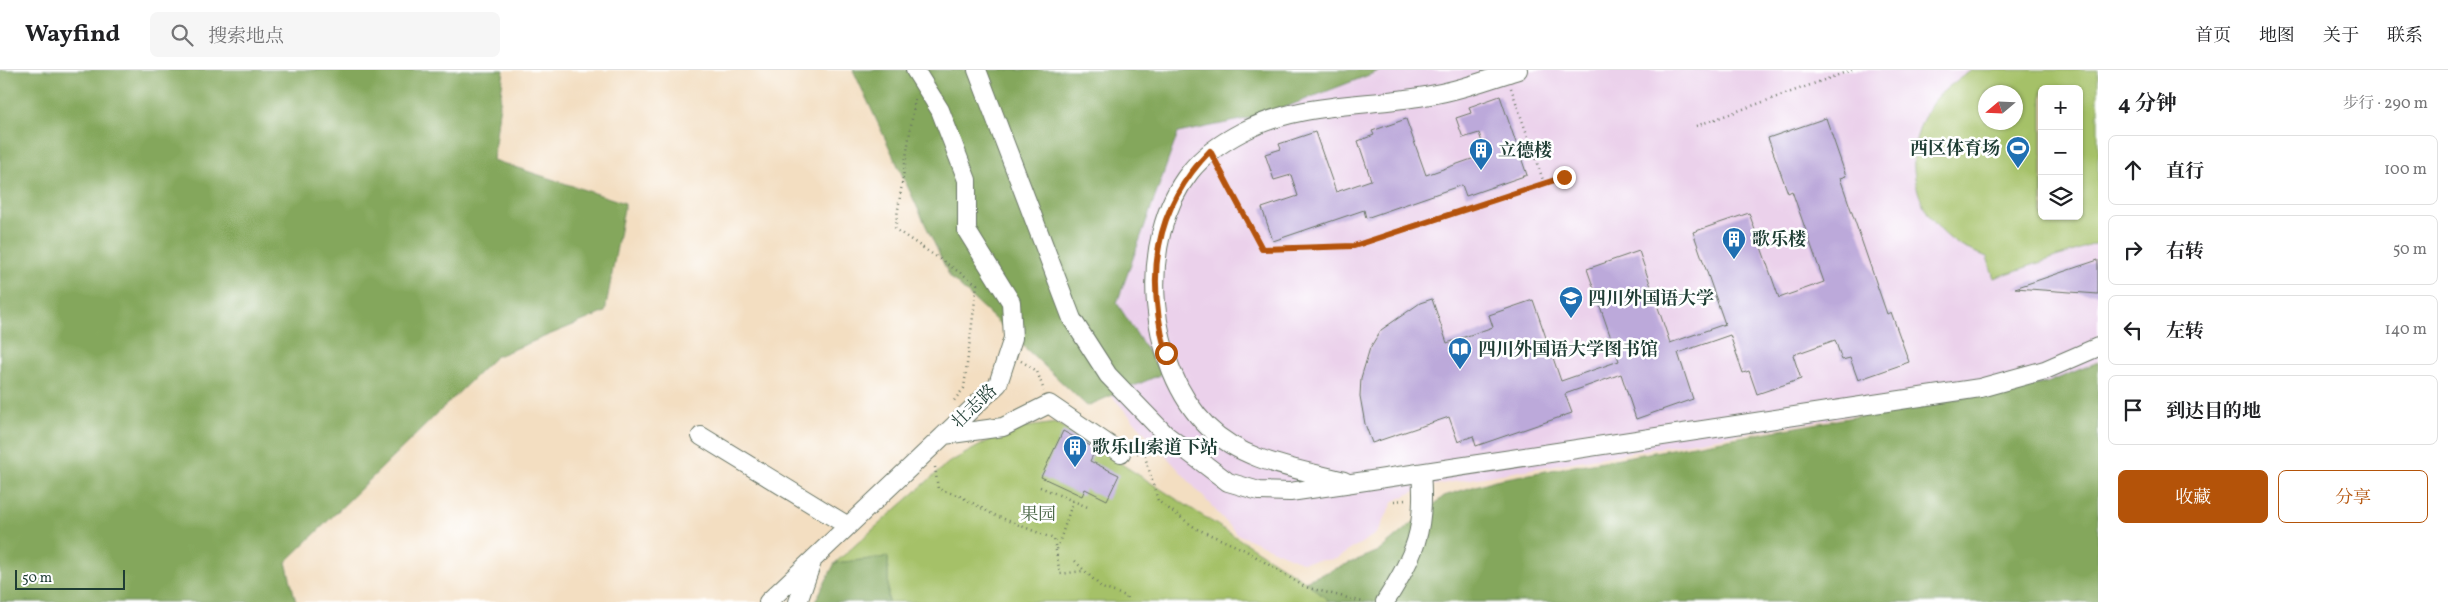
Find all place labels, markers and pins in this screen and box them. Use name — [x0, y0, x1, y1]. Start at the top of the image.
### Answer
sports icon: 西区体育场 — [2005, 135, 2031, 169]
building icon: 立德楼 — [1468, 137, 1494, 171]
place label: 西区体育场 — [1910, 137, 2000, 162]
place label: 立德楼 — [1498, 139, 1552, 164]
building icon: 歌乐楼 — [1721, 226, 1747, 260]
place label: 歌乐楼 — [1752, 228, 1806, 253]
school or university icon: 四川外国语大学 — [1558, 285, 1584, 319]
place label: 四川外国语大学 — [1588, 287, 1714, 312]
library icon: 四川外国语大学图书馆 — [1447, 336, 1473, 370]
place label: 四川外国语大学图书馆 — [1478, 338, 1658, 363]
building icon: 歌乐山索道下站 — [1062, 434, 1088, 468]
place label: 歌乐山索道下站 — [1092, 436, 1218, 461]

